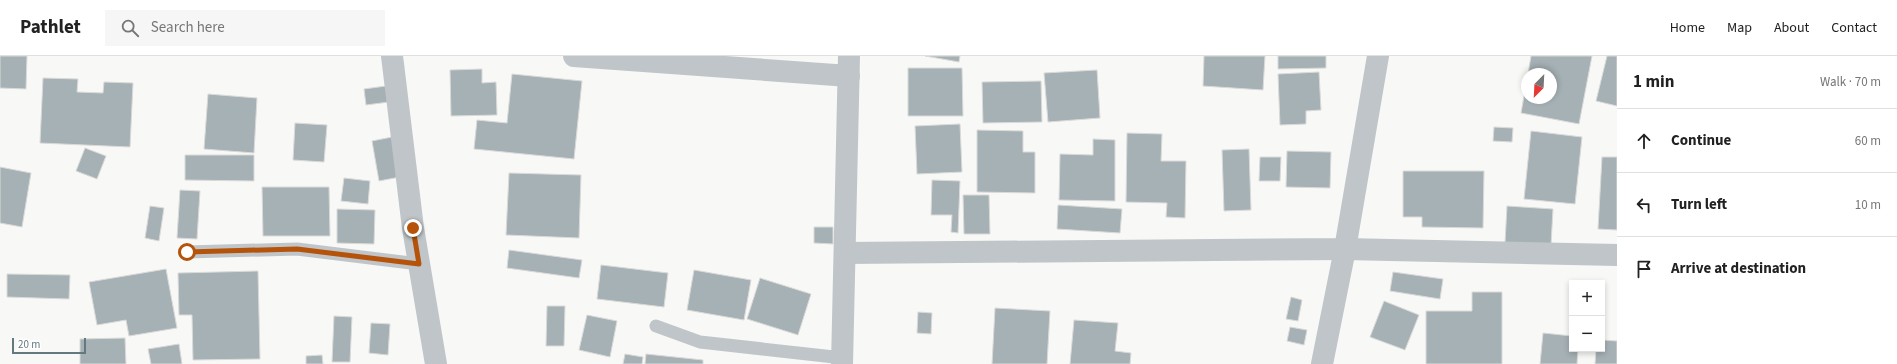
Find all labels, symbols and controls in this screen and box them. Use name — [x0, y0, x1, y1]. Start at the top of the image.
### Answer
search box — [105, 10, 385, 46]
text: Pathlet — [20, 14, 81, 41]
icon: search — [119, 17, 141, 39]
text: Search here — [151, 17, 225, 38]
text: Home — [1670, 18, 1705, 38]
text: Map — [1727, 18, 1752, 38]
text: About — [1774, 18, 1809, 38]
text: Contact — [1831, 18, 1877, 38]
north arrow — [1521, 68, 1557, 104]
text: 1 min — [1633, 70, 1674, 94]
text: Walk · 70 m — [1820, 73, 1881, 91]
icon: ahead — [1633, 130, 1655, 152]
text: Continue — [1671, 130, 1731, 151]
text: 60 m — [1855, 132, 1881, 150]
icon: left — [1633, 194, 1655, 216]
text: Turn left — [1671, 194, 1727, 215]
text: 10 m — [1855, 196, 1881, 214]
route end — [404, 219, 422, 237]
route start — [178, 243, 196, 261]
icon: arrive — [1633, 258, 1655, 280]
text: Arrive at destination — [1671, 258, 1806, 279]
map controls — [1569, 280, 1605, 352]
button: + — [1569, 280, 1605, 316]
button: − — [1569, 316, 1605, 352]
scale bar — [12, 336, 86, 355]
text: 20 m — [18, 337, 40, 352]

